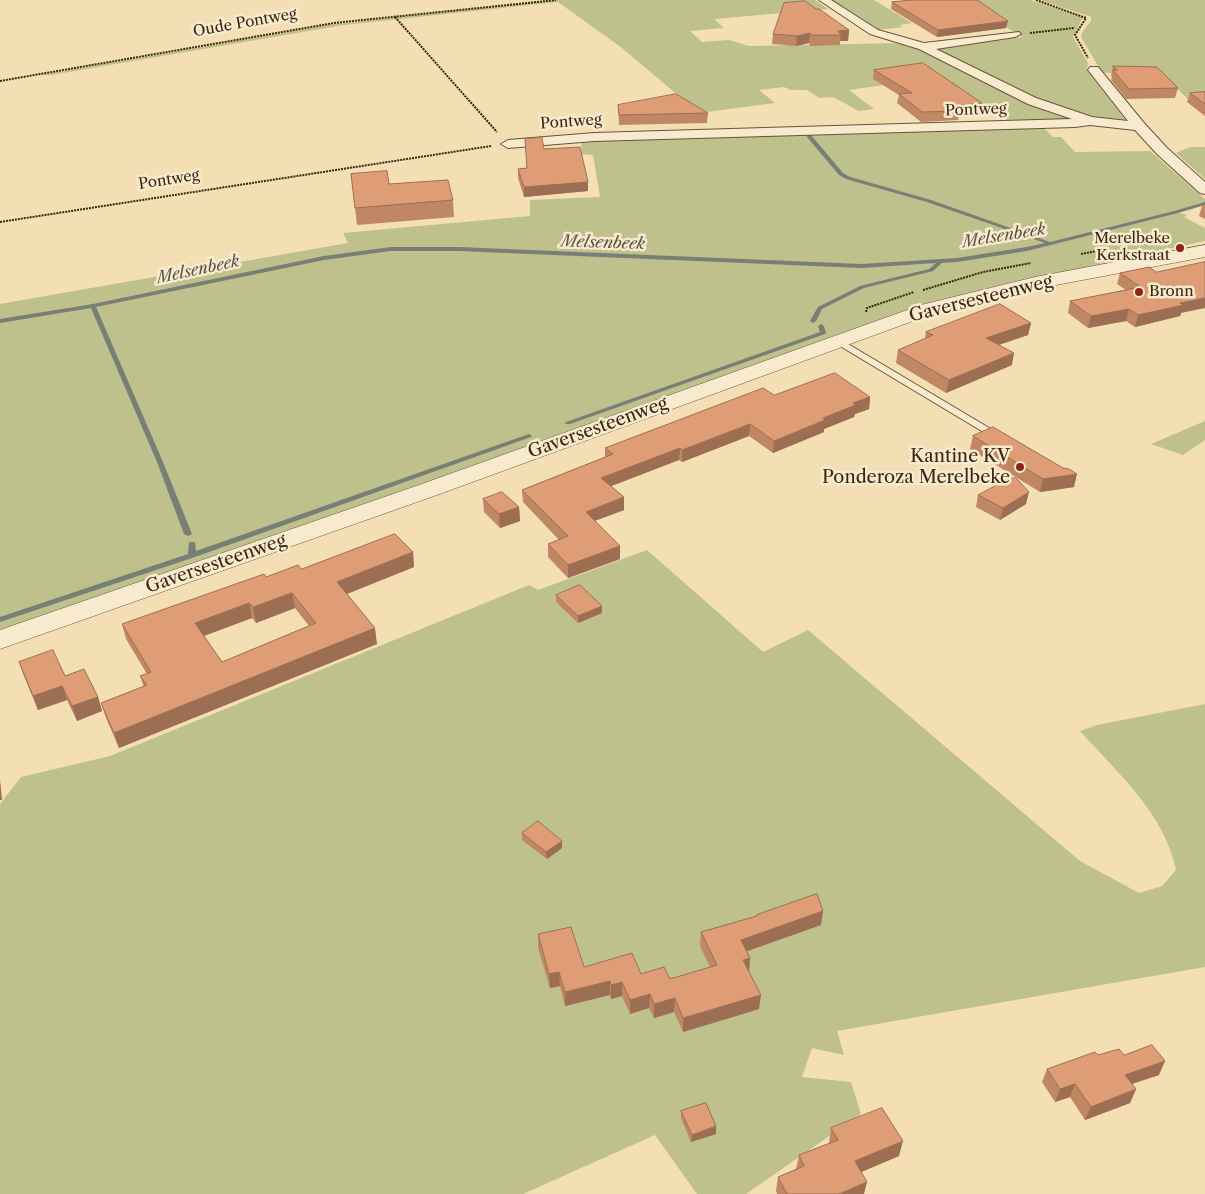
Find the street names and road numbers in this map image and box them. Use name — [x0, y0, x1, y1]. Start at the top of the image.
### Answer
street label: Oude Pontweg — [192, 5, 298, 41]
street label: Pontweg — [945, 100, 1007, 120]
street label: Pontweg — [540, 111, 602, 133]
street label: Pontweg — [137, 166, 201, 194]
street label: Gaversesteenweg — [907, 271, 1055, 327]
street label: Gaversesteenweg — [525, 393, 671, 463]
street label: Gaversesteenweg — [143, 530, 289, 598]

